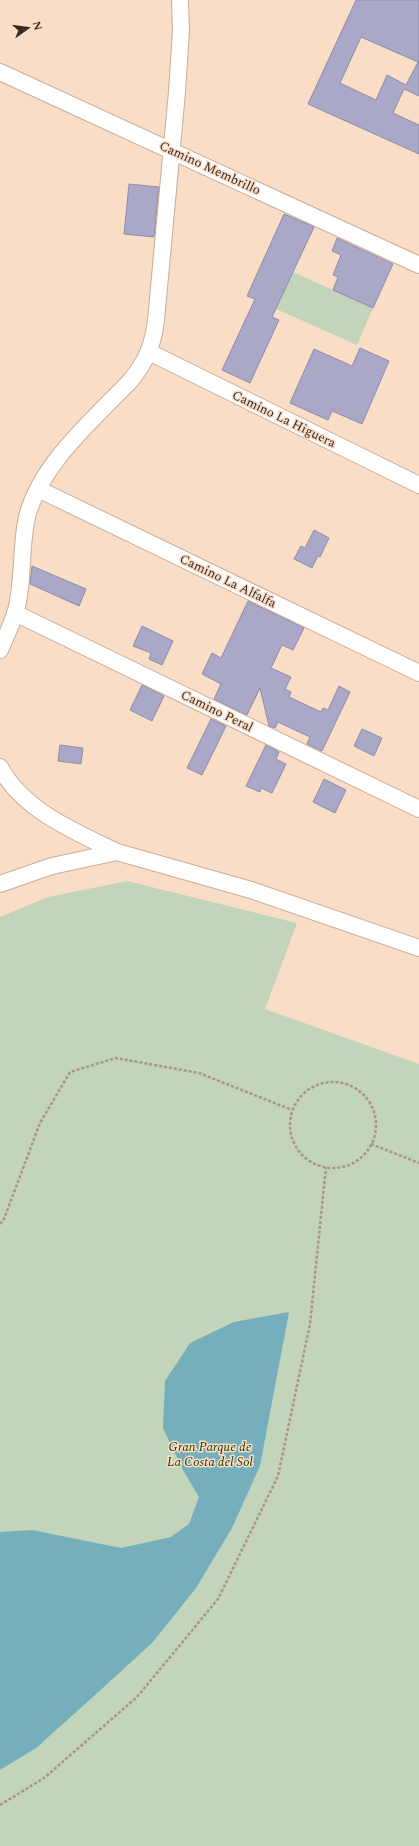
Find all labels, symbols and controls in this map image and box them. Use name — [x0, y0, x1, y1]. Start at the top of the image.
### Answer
north arrow — [8, 8, 48, 48]
text: N — [28, 19, 47, 32]
street label: Camino Membrillo — [156, 136, 264, 200]
street label: Camino La Higuera — [229, 385, 340, 453]
street label: Camino La Alfalfa — [176, 549, 280, 613]
street label: Camino Peral — [177, 685, 257, 737]
park label: Gran Parque de La Costa del Sol — [167, 1437, 254, 1472]

